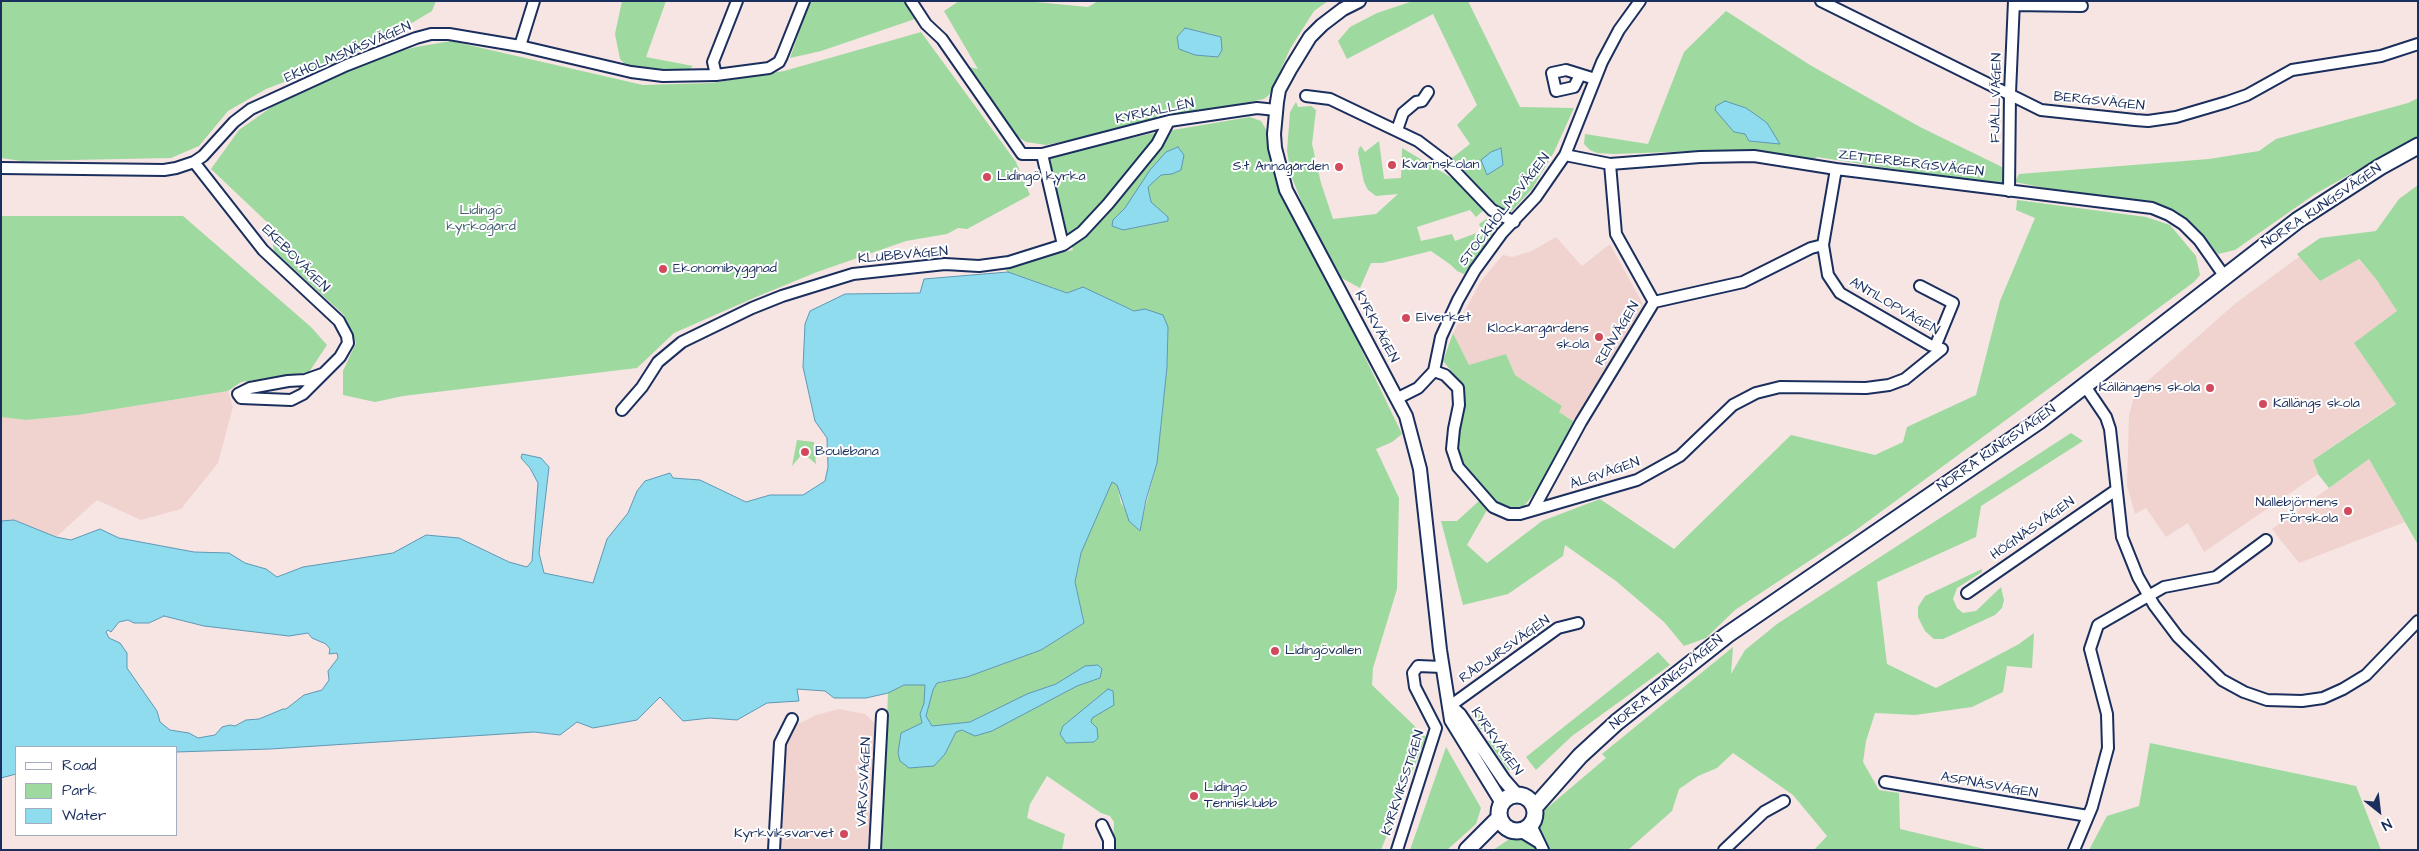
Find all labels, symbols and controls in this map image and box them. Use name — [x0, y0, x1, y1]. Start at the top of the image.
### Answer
street label: EKHOLMSNÄSVÄGEN — [282, 19, 414, 87]
street label: FJÄLLVÄGEN — [1988, 53, 2006, 143]
street label: BERGSVÄGEN — [2053, 89, 2145, 115]
street label: KYRKALLÉN — [1114, 95, 1196, 129]
street label: ZETTERBERGSVÄGEN — [1837, 147, 1985, 181]
street label: STOCKHOLMSVÄGEN — [1456, 150, 1554, 270]
place label: Kvarnskolan — [1402, 157, 1479, 173]
place label: S:t Annagården — [1232, 159, 1329, 175]
marker: Kvarnskolan — [1386, 159, 1398, 171]
marker: S:t Annagården — [1333, 161, 1345, 173]
street label: NORRA KUNGSVÄGEN — [2259, 161, 2385, 253]
place label: Lidingö kyrka — [997, 169, 1086, 185]
marker: Lidingö kyrka — [981, 171, 993, 183]
park label: Lidingö kyrkogård — [446, 203, 516, 236]
street label: EKEBOVÄGEN — [258, 222, 332, 296]
street label: KLUBBVÄGEN — [857, 244, 949, 268]
place label: Ekonomibyggnad — [673, 261, 777, 277]
marker: Ekonomibyggnad — [657, 263, 669, 275]
street label: ANTILOPVÄGEN — [1846, 274, 1942, 340]
street label: KYRKVÄGEN — [1350, 288, 1402, 366]
street label: RENVÄGEN — [1592, 299, 1644, 369]
place label: Elverket — [1416, 310, 1471, 326]
marker: Elverket — [1400, 312, 1412, 324]
place label: Klockargårdens skola — [1487, 321, 1589, 354]
marker: Klockargårdens skola — [1593, 331, 1605, 343]
place label: Källängens skola — [2099, 380, 2200, 396]
marker: Källängens skola — [2204, 382, 2216, 394]
place label: Källängs skola — [2273, 396, 2360, 412]
marker: Källängs skola — [2257, 398, 2269, 410]
street label: NORRA KUNGSVÄGEN — [1934, 402, 2060, 496]
place label: Boulebana — [815, 444, 879, 460]
marker: Boulebana — [799, 446, 811, 458]
street label: ÄLGVÄGEN — [1568, 454, 1642, 494]
street label: HÖGNÄSVÄGEN — [1988, 494, 2078, 564]
place label: Nallebjörnens Förskola — [2256, 495, 2338, 528]
marker: Nallebjörnens Förskola — [2342, 505, 2354, 517]
street label: RÅDJURSVÄGEN — [1456, 612, 1554, 688]
street label: NORRA KUNGSVÄGEN — [1607, 632, 1727, 734]
place label: Lidingövallen — [1285, 643, 1362, 659]
marker: Lidingövallen — [1269, 645, 1281, 657]
street label: KYRKVÄGEN — [1466, 705, 1526, 779]
street label: KYRKVIKSSTIGEN — [1379, 728, 1429, 838]
street label: VARVSVÄGEN — [854, 737, 876, 827]
legend — [15, 746, 178, 836]
text: Road — [62, 755, 96, 776]
street label: ASPNÄSVÄGEN — [1939, 769, 2039, 803]
text: Park — [62, 780, 97, 801]
place label: Lidingö Tennisklubb — [1204, 780, 1277, 812]
north arrow — [2354, 786, 2404, 836]
marker: Lidingö Tennisklubb — [1188, 790, 1200, 802]
text: Water — [62, 805, 106, 826]
text: N — [2378, 813, 2395, 835]
place label: Kyrkviksvarvet — [734, 826, 834, 842]
marker: Kyrkviksvarvet — [838, 828, 850, 840]

